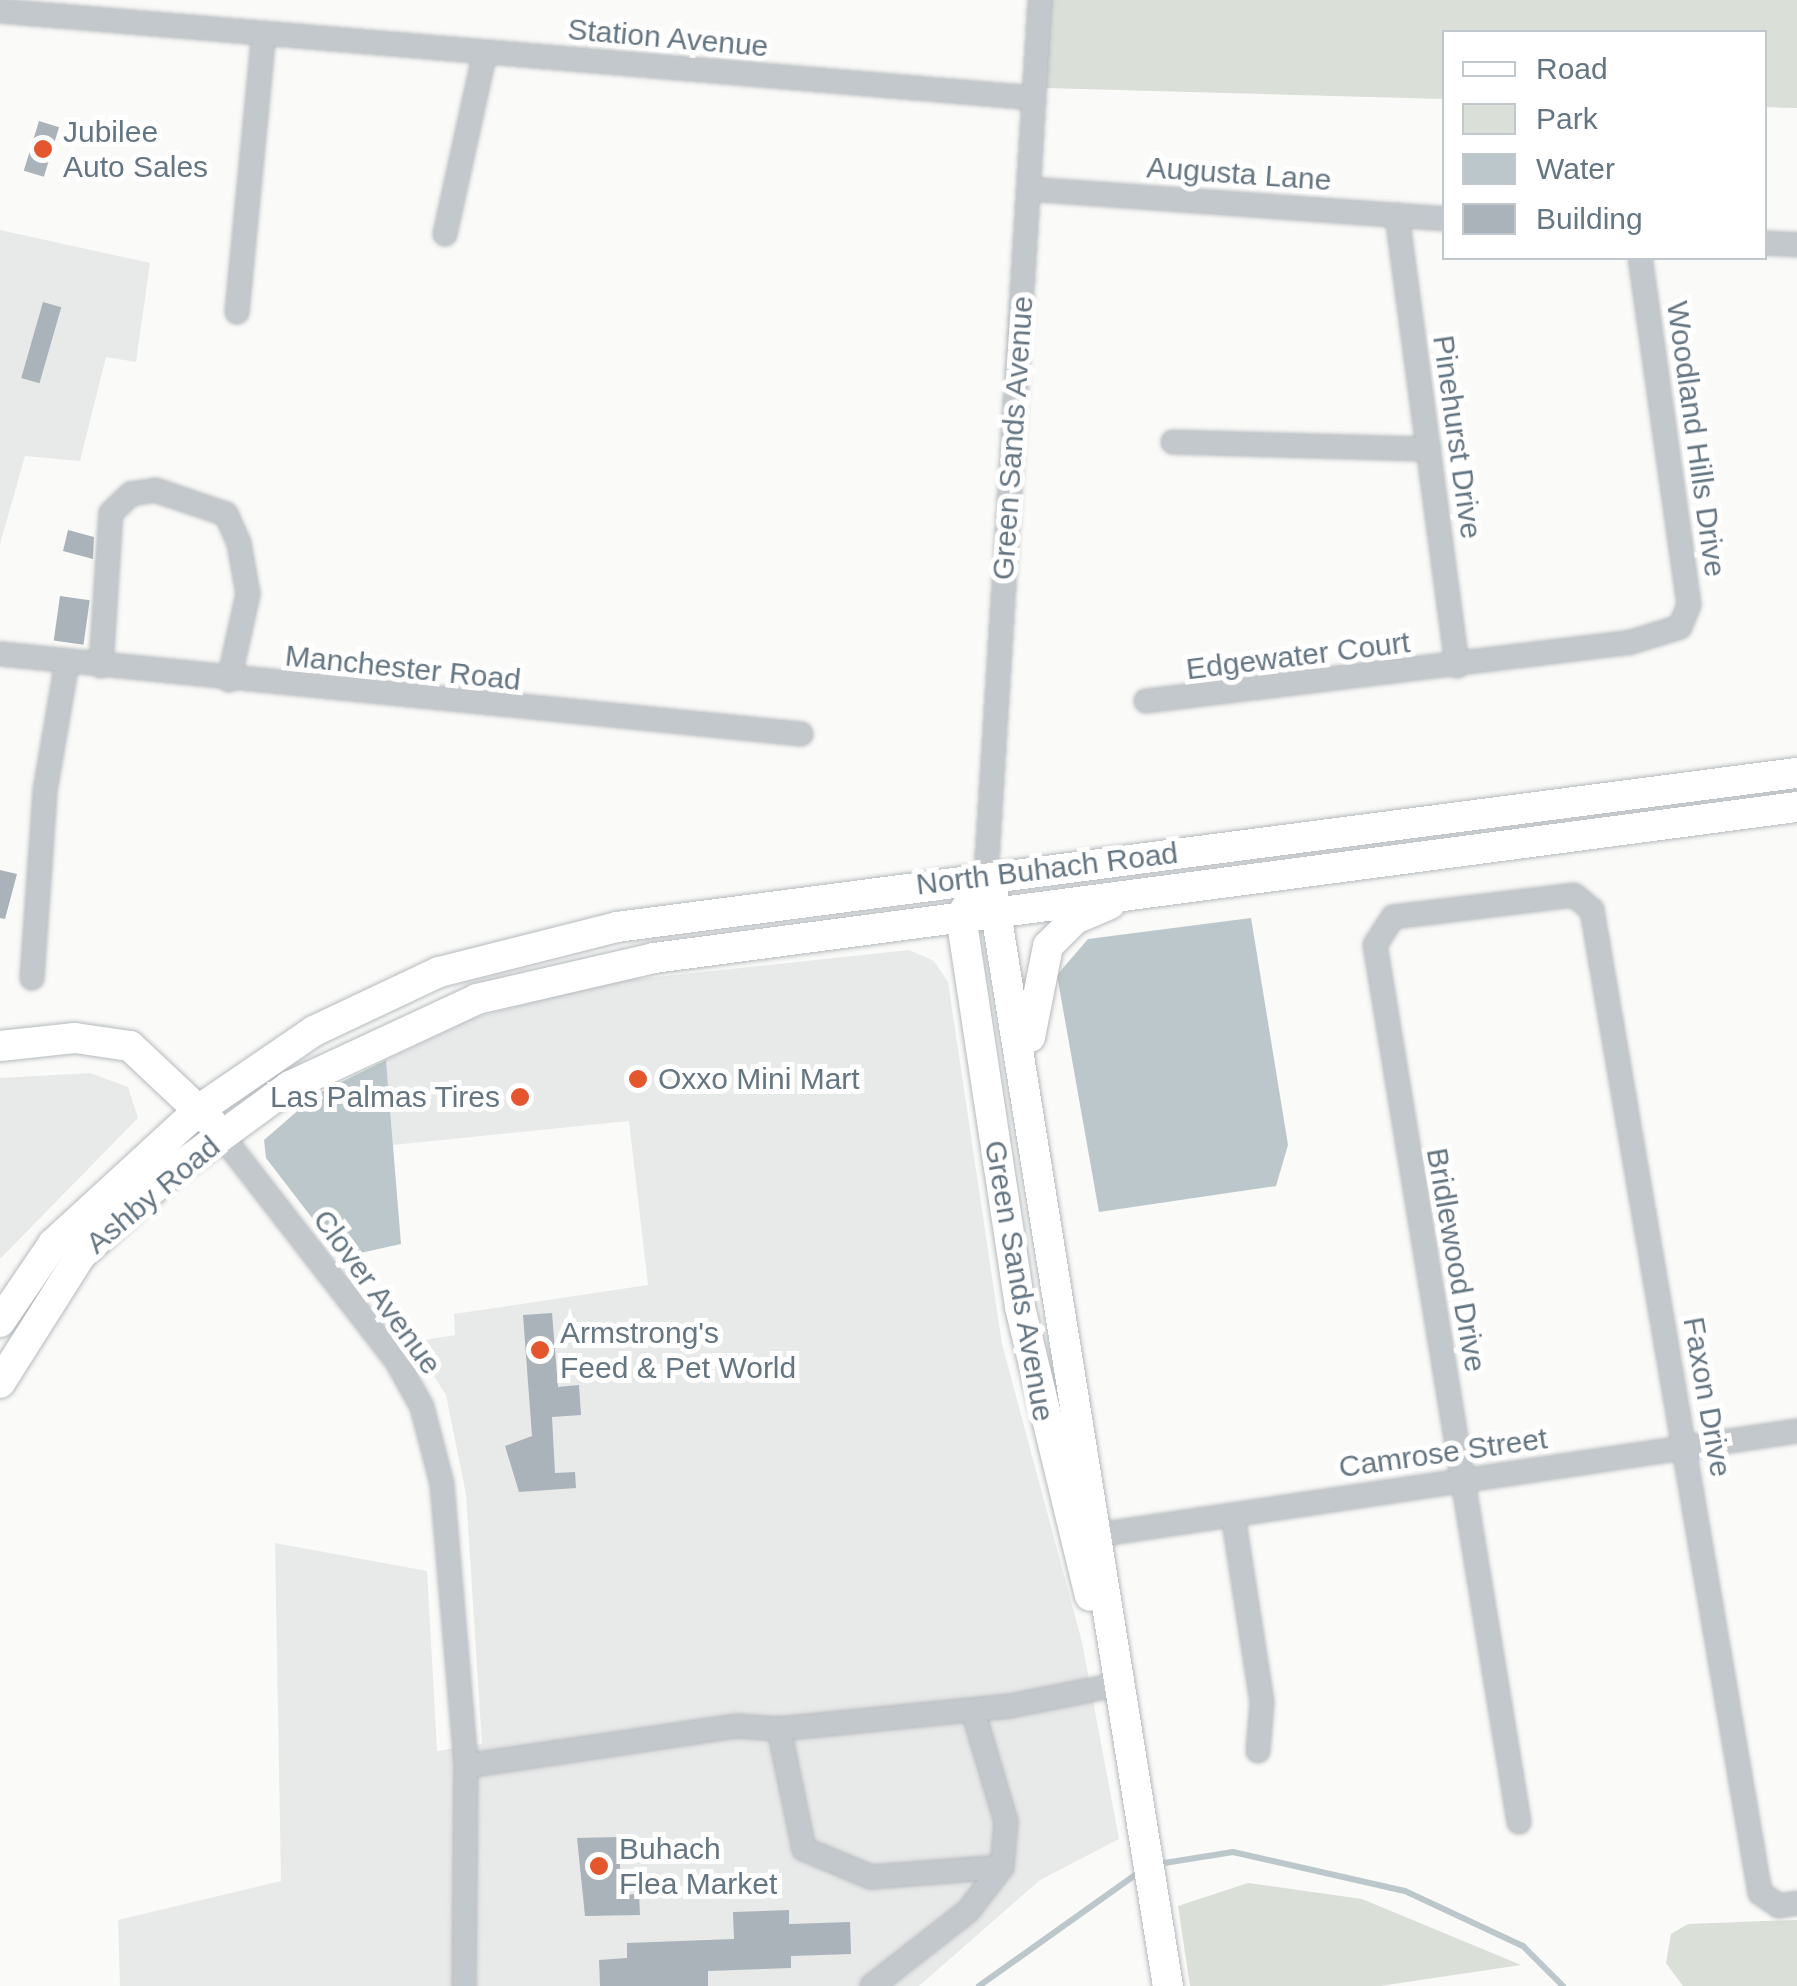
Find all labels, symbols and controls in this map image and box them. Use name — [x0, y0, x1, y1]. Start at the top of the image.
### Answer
street label: Station Avenue — [565, 11, 771, 65]
legend — [1442, 30, 1767, 260]
text: Road — [1536, 52, 1608, 85]
text: Park — [1536, 102, 1598, 135]
place label: Jubilee Auto Sales — [63, 114, 208, 184]
marker: Jubilee Auto Sales — [32, 138, 54, 160]
street label: Augusta Lane — [1145, 150, 1333, 198]
text: Water — [1536, 152, 1615, 185]
text: Building — [1536, 202, 1643, 235]
street label: Green Sands Avenue — [985, 294, 1041, 582]
street label: Woodland Hills Drive — [1659, 299, 1733, 579]
street label: Pinehurst Drive — [1425, 333, 1489, 541]
street label: Edgewater Court — [1184, 624, 1412, 688]
street label: Manchester Road — [283, 638, 523, 698]
street label: North Buhach Road — [914, 835, 1180, 903]
place label: Oxxo Mini Mart — [658, 1061, 860, 1097]
marker: Oxxo Mini Mart — [627, 1068, 649, 1090]
place label: Las Palmas Tires — [269, 1079, 500, 1115]
marker: Las Palmas Tires — [509, 1086, 531, 1108]
street label: Ashby Road — [79, 1129, 227, 1261]
street label: Green Sands Avenue — [976, 1137, 1062, 1425]
street label: Bridlewood Drive — [1419, 1145, 1493, 1375]
street label: Clover Avenue — [305, 1202, 449, 1382]
street label: Faxon Drive — [1675, 1314, 1739, 1480]
place label: Armstrong's Feed & Pet World — [560, 1315, 796, 1386]
marker: Armstrong's Feed & Pet World — [529, 1339, 551, 1361]
street label: Camrose Street — [1336, 1421, 1550, 1485]
place label: Buhach Flea Market — [619, 1831, 777, 1902]
marker: Buhach Flea Market — [588, 1855, 610, 1877]

